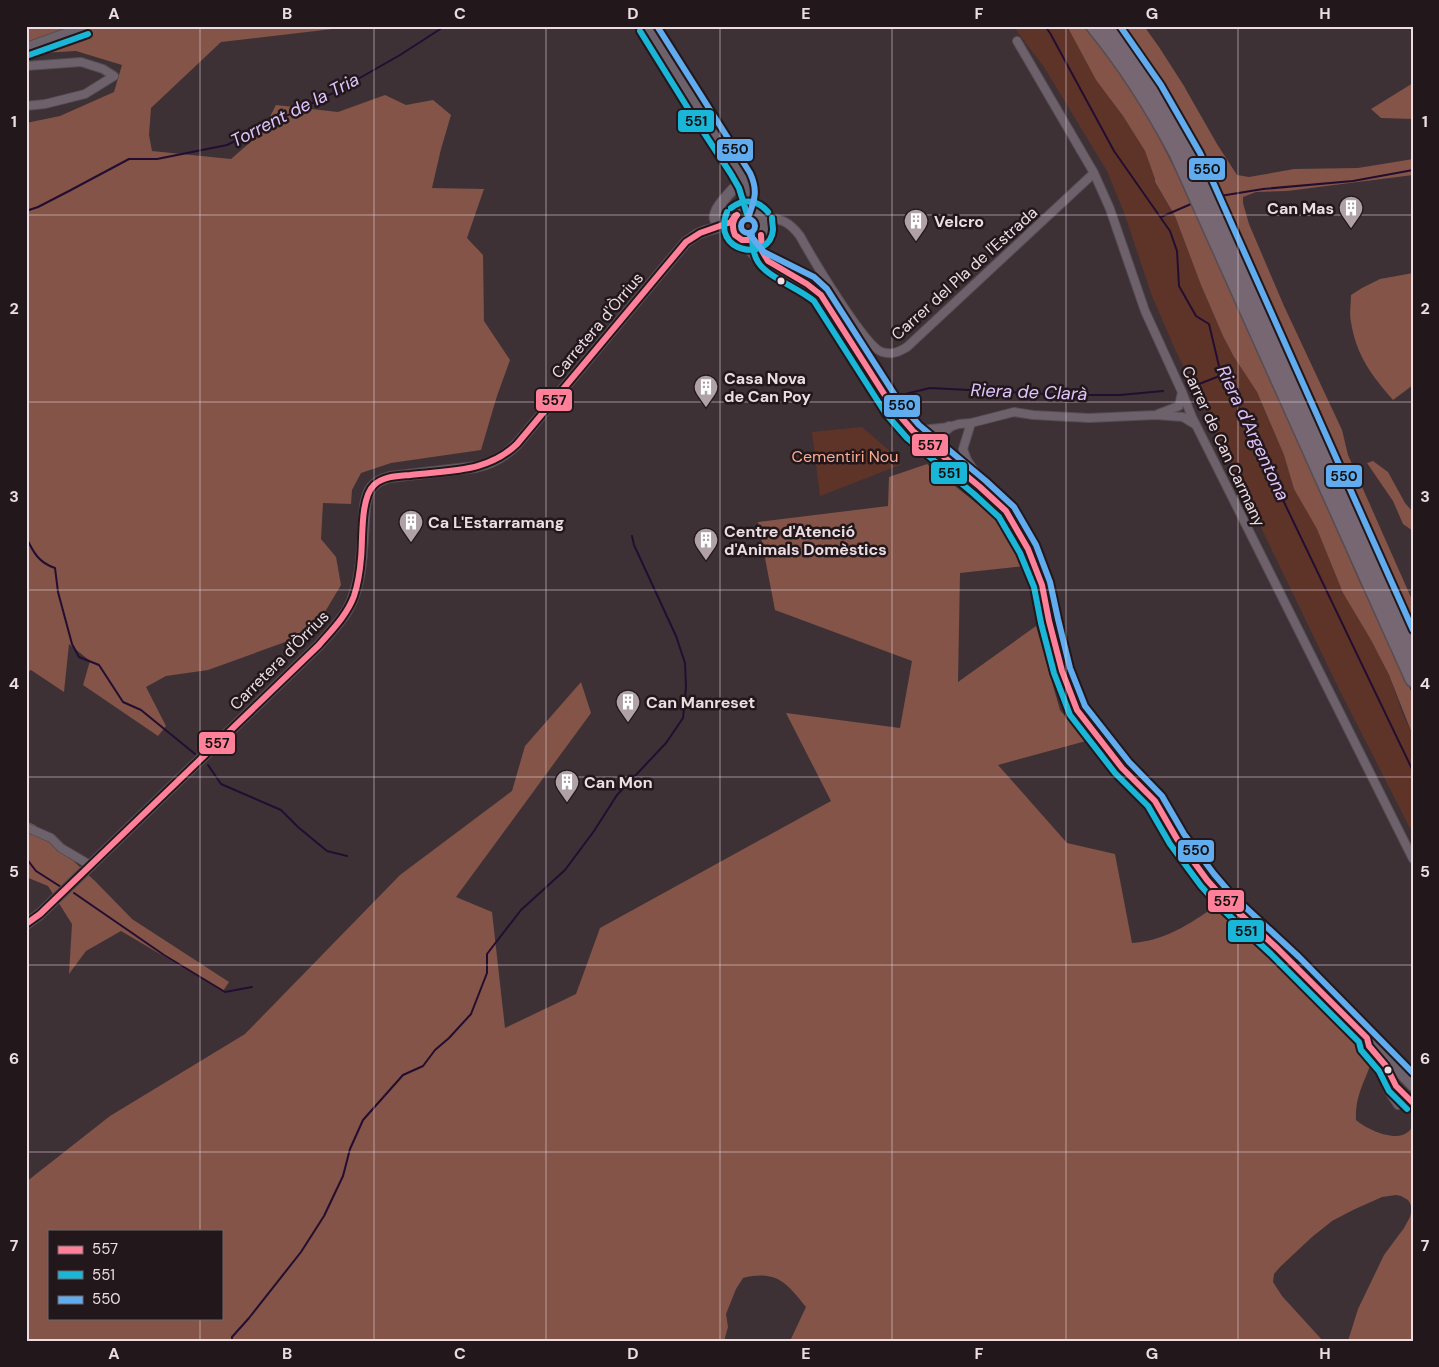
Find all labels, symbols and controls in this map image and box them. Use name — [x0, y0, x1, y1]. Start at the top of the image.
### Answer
text: A — [108, 3, 120, 24]
text: B — [282, 3, 292, 24]
text: C — [454, 3, 466, 24]
text: D — [627, 3, 639, 24]
text: E — [801, 3, 811, 24]
text: F — [975, 3, 984, 24]
text: G — [1146, 3, 1158, 24]
text: H — [1319, 3, 1331, 24]
water label: Torrent de la Tria — [227, 67, 363, 153]
line badge: 551 — [677, 109, 715, 133]
text: 1 — [11, 111, 17, 132]
text: 1 — [1422, 111, 1428, 132]
text: 551 — [685, 112, 707, 130]
line badge: 550 — [716, 138, 754, 162]
text: 550 — [721, 140, 749, 158]
line badge: 550 — [1188, 157, 1226, 181]
text: 550 — [1193, 160, 1221, 178]
building icon: Can Mas — [1338, 195, 1364, 229]
place label: Can Mas — [1267, 198, 1334, 219]
street label: Carrer del Pla de l'Estrada — [887, 202, 1042, 345]
building icon: Velcro — [903, 208, 929, 242]
place label: Velcro — [934, 211, 984, 232]
street label: Carretera d'Òrrius — [547, 268, 648, 383]
unlabelled marker — [776, 276, 786, 286]
text: 2 — [9, 298, 19, 319]
text: 2 — [1420, 298, 1430, 319]
water label: Riera d'Argentona — [1211, 361, 1295, 505]
street label: Carrer de Can Carmany — [1177, 363, 1270, 530]
place label: Casa Nova de Can Poy — [724, 368, 811, 407]
building icon: Casa Nova de Can Poy — [693, 374, 719, 408]
water label: Riera de Clarà — [970, 378, 1088, 406]
line badge: 557 — [535, 388, 573, 412]
text: 557 — [542, 391, 567, 409]
line badge: 550 — [883, 394, 921, 418]
text: 550 — [888, 396, 916, 414]
line badge: 557 — [911, 433, 949, 457]
text: 557 — [918, 436, 943, 454]
park label: Cementiri Nou — [792, 446, 898, 467]
line badge: 551 — [930, 461, 968, 485]
text: 551 — [938, 464, 960, 482]
line badge: 550 — [1325, 464, 1363, 488]
text: 550 — [1330, 467, 1358, 485]
text: 3 — [9, 486, 19, 507]
text: 3 — [1420, 486, 1430, 507]
building icon: Ca L'Estarramang — [398, 509, 424, 543]
place label: Ca L'Estarramang — [428, 512, 564, 533]
place label: Centre d'Atenció d'Animals Domèstics — [724, 521, 887, 560]
building icon: Centre d'Atenció d'Animals Domèstics — [693, 527, 719, 561]
street label: Carretera d'Òrrius — [225, 606, 334, 715]
text: 4 — [9, 673, 19, 694]
text: 4 — [1420, 673, 1430, 694]
building icon: Can Manreset — [615, 689, 641, 723]
place label: Can Manreset — [646, 692, 755, 713]
line badge: 557 — [198, 731, 236, 755]
text: 557 — [205, 734, 230, 752]
building icon: Can Mon — [554, 769, 580, 803]
place label: Can Mon — [584, 772, 653, 793]
line badge: 550 — [1177, 839, 1215, 863]
text: 550 — [1182, 841, 1210, 859]
text: 5 — [9, 861, 19, 882]
text: 5 — [1420, 861, 1430, 882]
line badge: 557 — [1207, 889, 1245, 913]
text: 557 — [1214, 892, 1239, 910]
line badge: 551 — [1227, 919, 1265, 943]
text: 551 — [1235, 922, 1257, 940]
text: 6 — [9, 1048, 19, 1069]
text: 6 — [1420, 1048, 1430, 1069]
unlabelled marker — [1383, 1065, 1393, 1075]
legend — [48, 1230, 222, 1320]
text: 7 — [10, 1235, 19, 1256]
text: 7 — [1421, 1235, 1430, 1256]
text: 557 — [92, 1239, 118, 1259]
text: 551 — [92, 1265, 115, 1285]
text: 550 — [92, 1289, 121, 1309]
text: A — [108, 1343, 120, 1364]
text: B — [282, 1343, 292, 1364]
text: C — [454, 1343, 466, 1364]
text: D — [627, 1343, 639, 1364]
text: E — [801, 1343, 811, 1364]
text: F — [975, 1343, 984, 1364]
text: G — [1146, 1343, 1158, 1364]
text: H — [1319, 1343, 1331, 1364]

